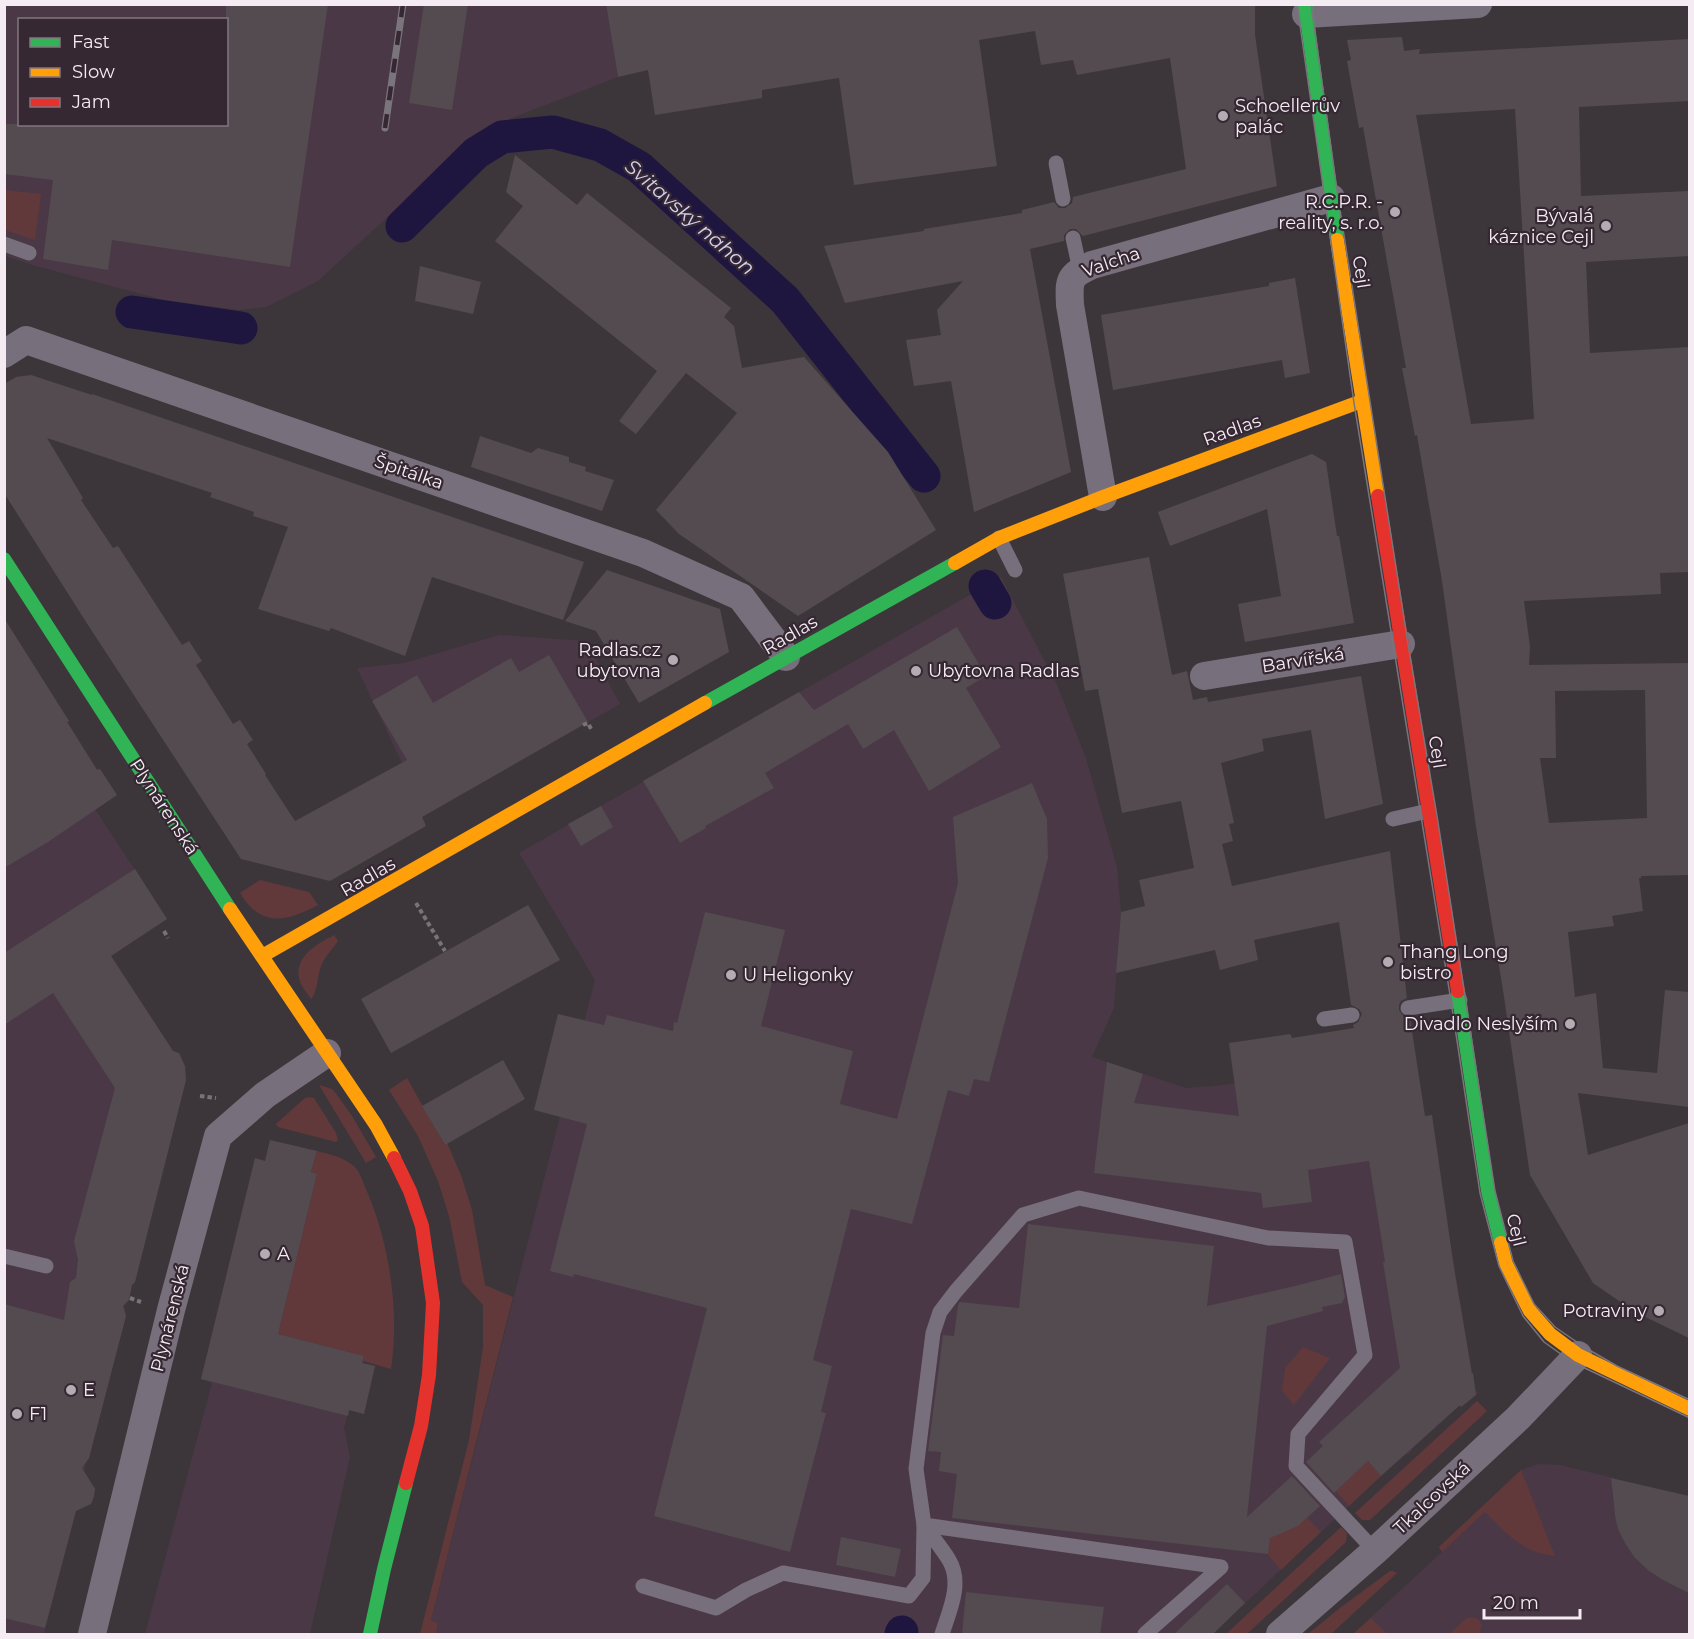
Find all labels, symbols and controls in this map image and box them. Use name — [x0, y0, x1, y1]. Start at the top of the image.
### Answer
legend — [18, 18, 228, 126]
text: Fast — [72, 31, 110, 53]
text: Slow — [72, 61, 115, 83]
text: Jam — [71, 91, 111, 113]
place label: Schoellerův palác — [1235, 95, 1340, 138]
marker: Schoellerův palác — [1216, 109, 1230, 123]
water label: Svitavský náhon — [620, 154, 760, 280]
place label: R.C.P.R. - reality, s. r.o. — [1278, 191, 1383, 234]
marker: R.C.P.R. - reality, s. r.o. — [1388, 205, 1402, 219]
place label: Bývalá káznice Cejl — [1488, 205, 1594, 248]
marker: Bývalá káznice Cejl — [1599, 219, 1613, 233]
street label: Valcha — [1079, 242, 1143, 282]
street label: Cejl — [1348, 254, 1374, 290]
street label: Radlas — [1200, 409, 1264, 451]
street label: Špitálka — [372, 450, 446, 494]
street label: Radlas — [759, 610, 822, 660]
place label: Radlas.cz ubytovna — [577, 639, 661, 682]
street label: Barvířská — [1260, 643, 1346, 677]
marker: Radlas.cz ubytovna — [666, 653, 680, 667]
place label: Ubytovna Radlas — [928, 660, 1080, 682]
marker: Ubytovna Radlas — [909, 664, 923, 678]
street label: Cejl — [1424, 734, 1450, 770]
street label: Plynárenská — [125, 755, 203, 859]
street label: Radlas — [337, 852, 400, 902]
place label: Thang Long bistro — [1400, 941, 1509, 984]
marker: Thang Long bistro — [1381, 955, 1395, 969]
place label: U Heligonky — [743, 964, 853, 986]
marker: U Heligonky — [724, 968, 738, 982]
place label: Divadlo Neslyším — [1404, 1013, 1558, 1035]
marker: Divadlo Neslyším — [1563, 1017, 1577, 1031]
street label: Cejl — [1501, 1211, 1531, 1249]
place label: A — [277, 1243, 290, 1265]
marker: A — [258, 1247, 272, 1261]
street label: Plynárenská — [146, 1262, 194, 1374]
place label: Potraviny — [1563, 1300, 1647, 1322]
marker: Potraviny — [1652, 1304, 1666, 1318]
place label: E — [83, 1379, 95, 1401]
marker: E — [64, 1383, 78, 1397]
place label: F1 — [29, 1403, 47, 1425]
marker: F1 — [10, 1407, 24, 1421]
street label: Tkalcovská — [1389, 1457, 1475, 1539]
scale bar — [1484, 1582, 1580, 1620]
text: 20 m — [1493, 1592, 1539, 1614]

